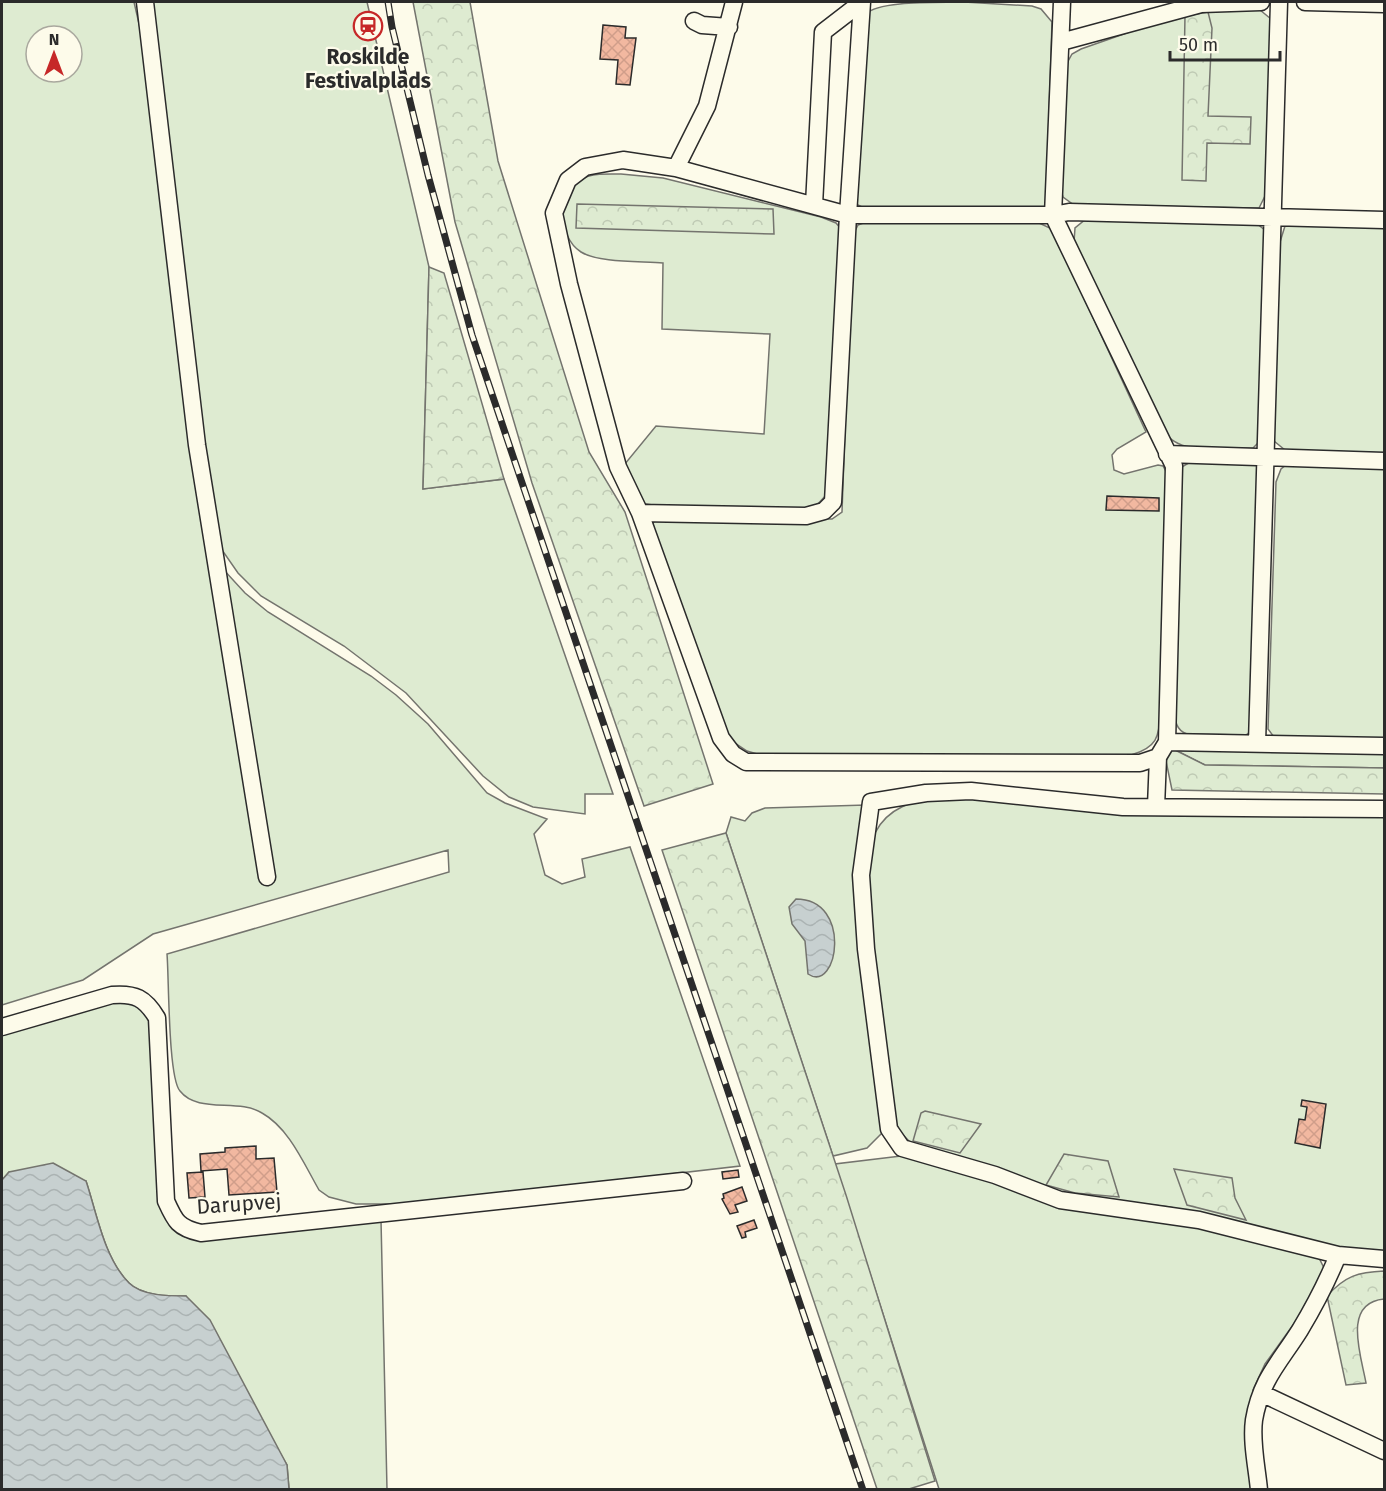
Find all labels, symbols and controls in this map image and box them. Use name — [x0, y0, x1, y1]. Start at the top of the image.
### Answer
station icon: Roskilde Festivalplads — [352, 10, 384, 42]
north arrow — [24, 24, 84, 84]
scale bar — [1170, 24, 1280, 62]
text: N — [49, 30, 59, 49]
text: 50 m — [1179, 34, 1218, 56]
place label: Roskilde Festivalplads — [305, 44, 431, 94]
street label: Darupvej — [196, 1188, 282, 1220]

